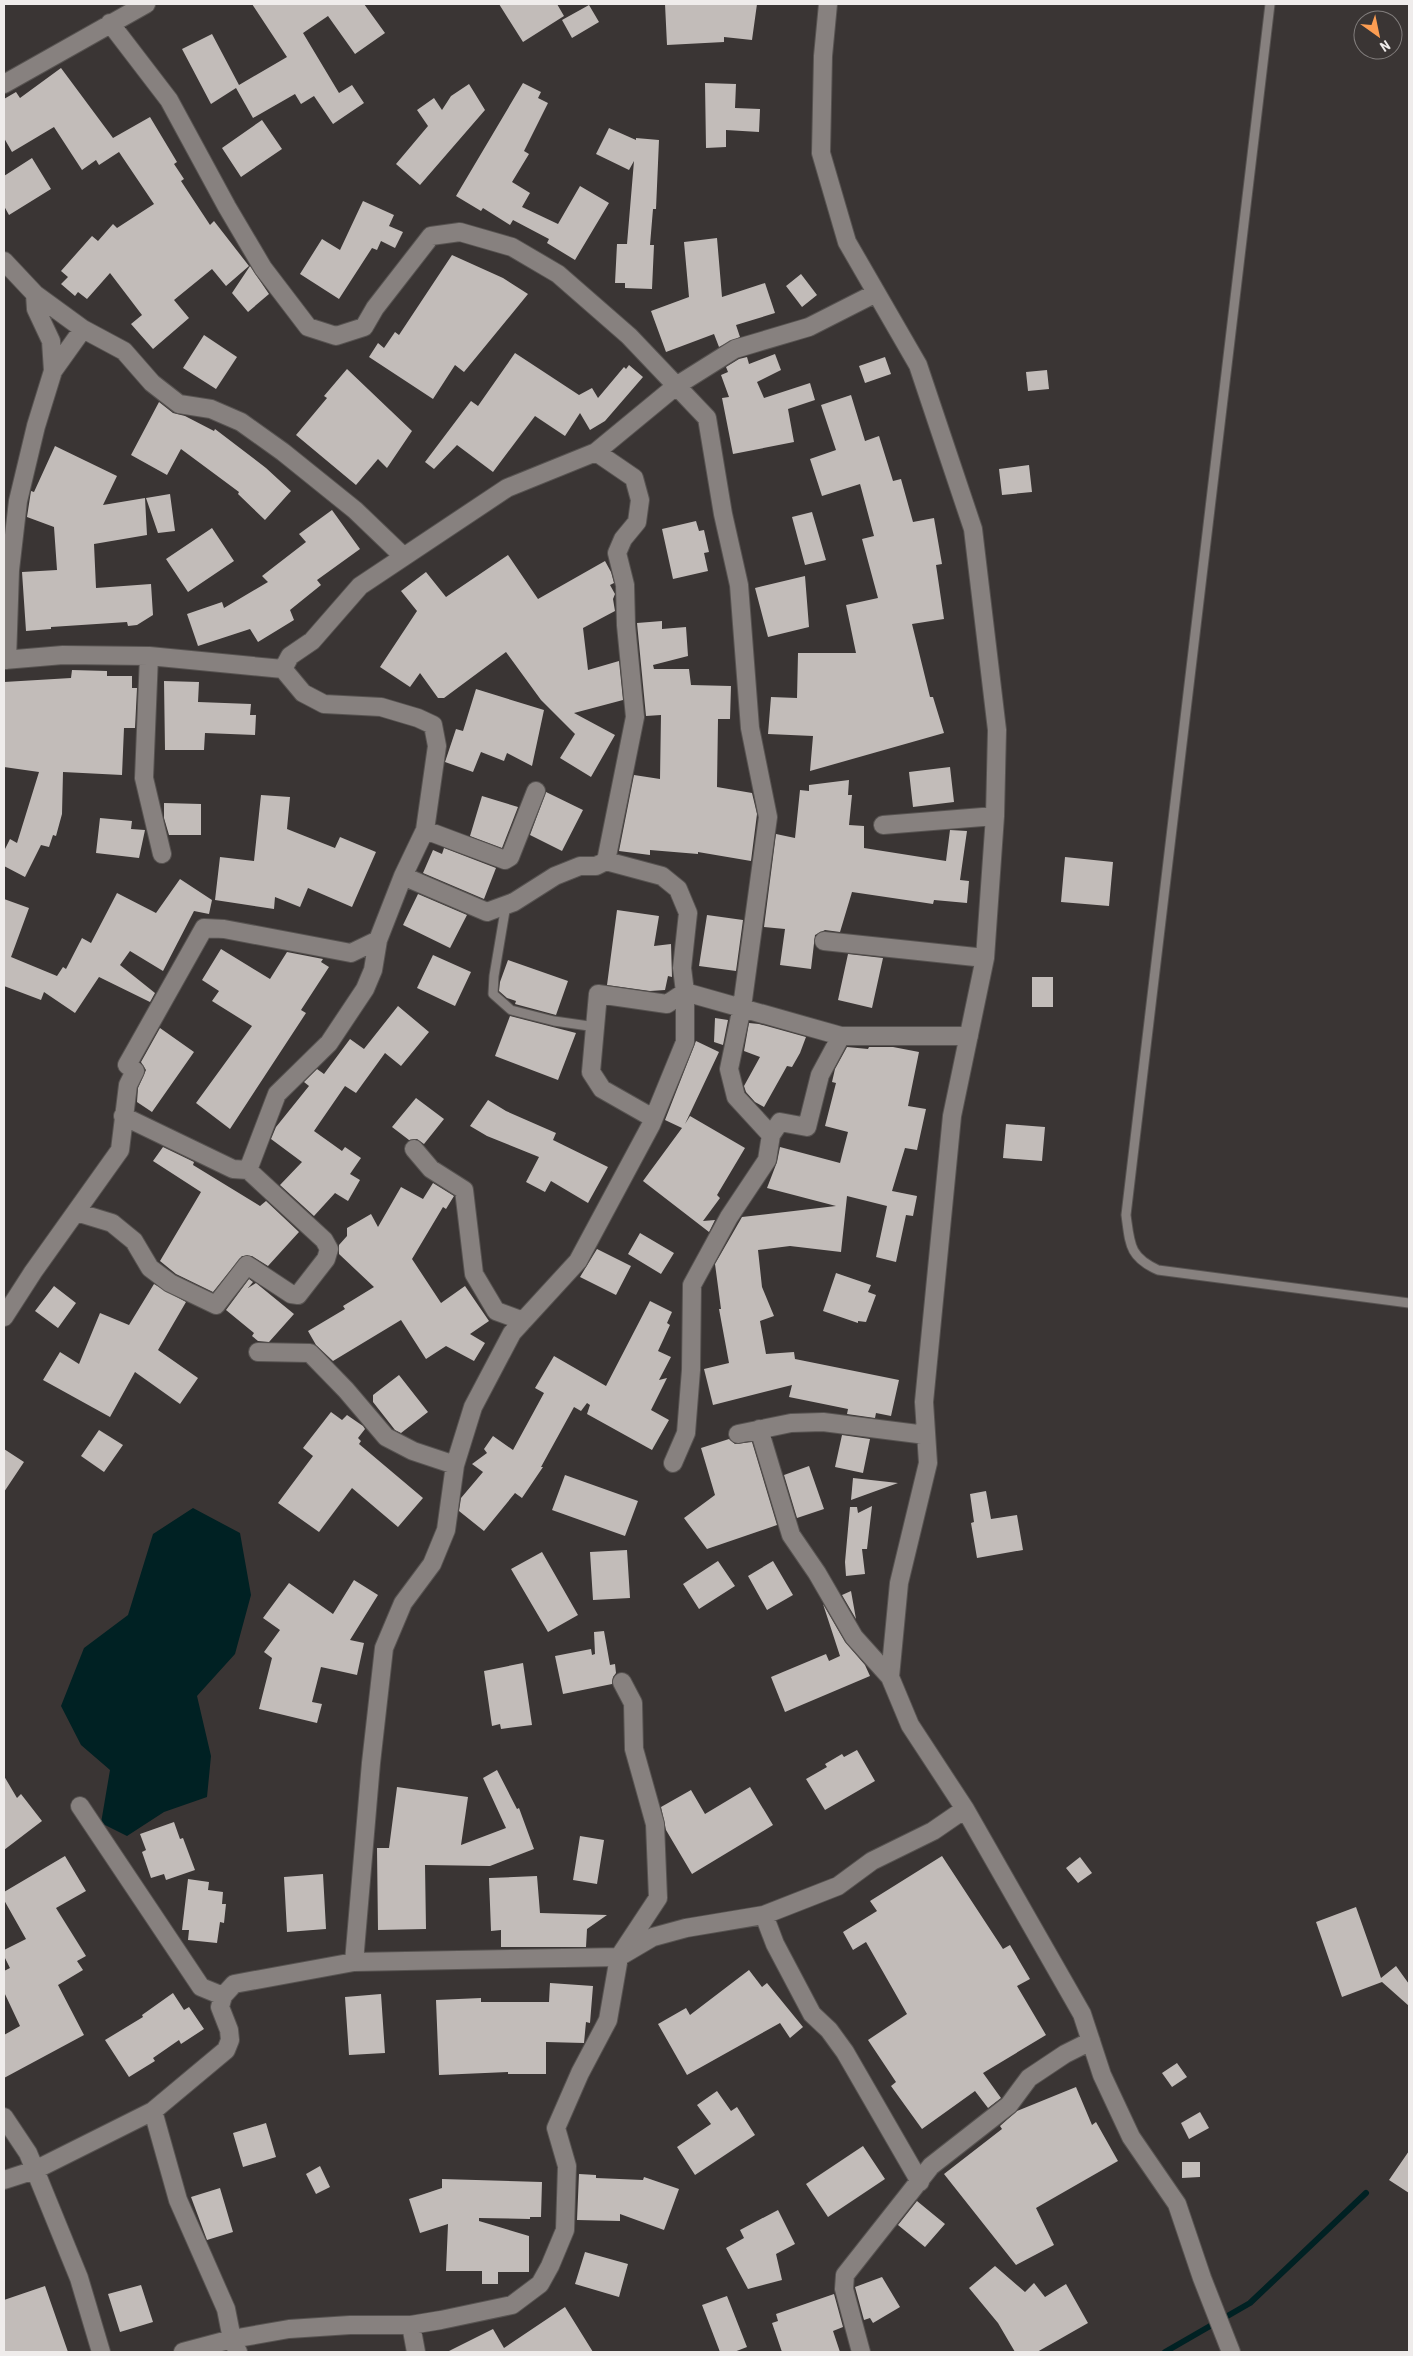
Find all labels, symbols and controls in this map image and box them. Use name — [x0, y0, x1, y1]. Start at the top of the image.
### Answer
north arrow — [1353, 10, 1403, 60]
text: N — [1377, 37, 1393, 55]

